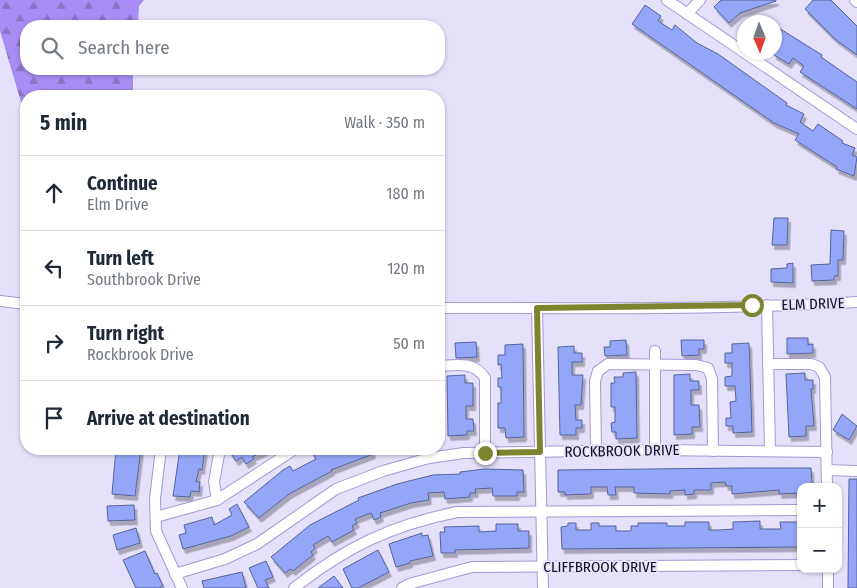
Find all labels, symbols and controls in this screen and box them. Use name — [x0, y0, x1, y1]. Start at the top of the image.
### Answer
north arrow — [737, 15, 782, 60]
search box — [20, 20, 445, 75]
icon: search — [38, 34, 66, 62]
text: Search here — [78, 36, 170, 59]
text: 5 min — [40, 110, 87, 136]
text: Walk · 350 m — [344, 113, 425, 132]
text: Continue — [87, 172, 158, 195]
icon: ahead — [40, 179, 68, 207]
text: 180 m — [386, 184, 425, 203]
text: Elm Drive — [87, 195, 149, 214]
text: Turn left — [87, 247, 154, 270]
icon: left — [40, 254, 68, 282]
text: 120 m — [387, 259, 425, 278]
text: Southbrook Drive — [87, 270, 201, 289]
route start — [741, 294, 764, 317]
street label: ELM DRIVE — [781, 294, 845, 314]
text: Turn right — [87, 322, 164, 345]
icon: right — [40, 329, 68, 357]
text: 50 m — [393, 334, 425, 353]
text: Rockbrook Drive — [87, 345, 194, 364]
icon: arrive — [40, 404, 68, 432]
text: Arrive at destination — [87, 407, 250, 430]
street label: ROCKBROOK DRIVE — [564, 441, 680, 461]
route end — [474, 442, 497, 465]
map controls — [797, 483, 842, 573]
button: + — [797, 483, 842, 528]
button: − — [797, 528, 842, 573]
street label: CLIFFBROOK DRIVE — [543, 558, 657, 576]

